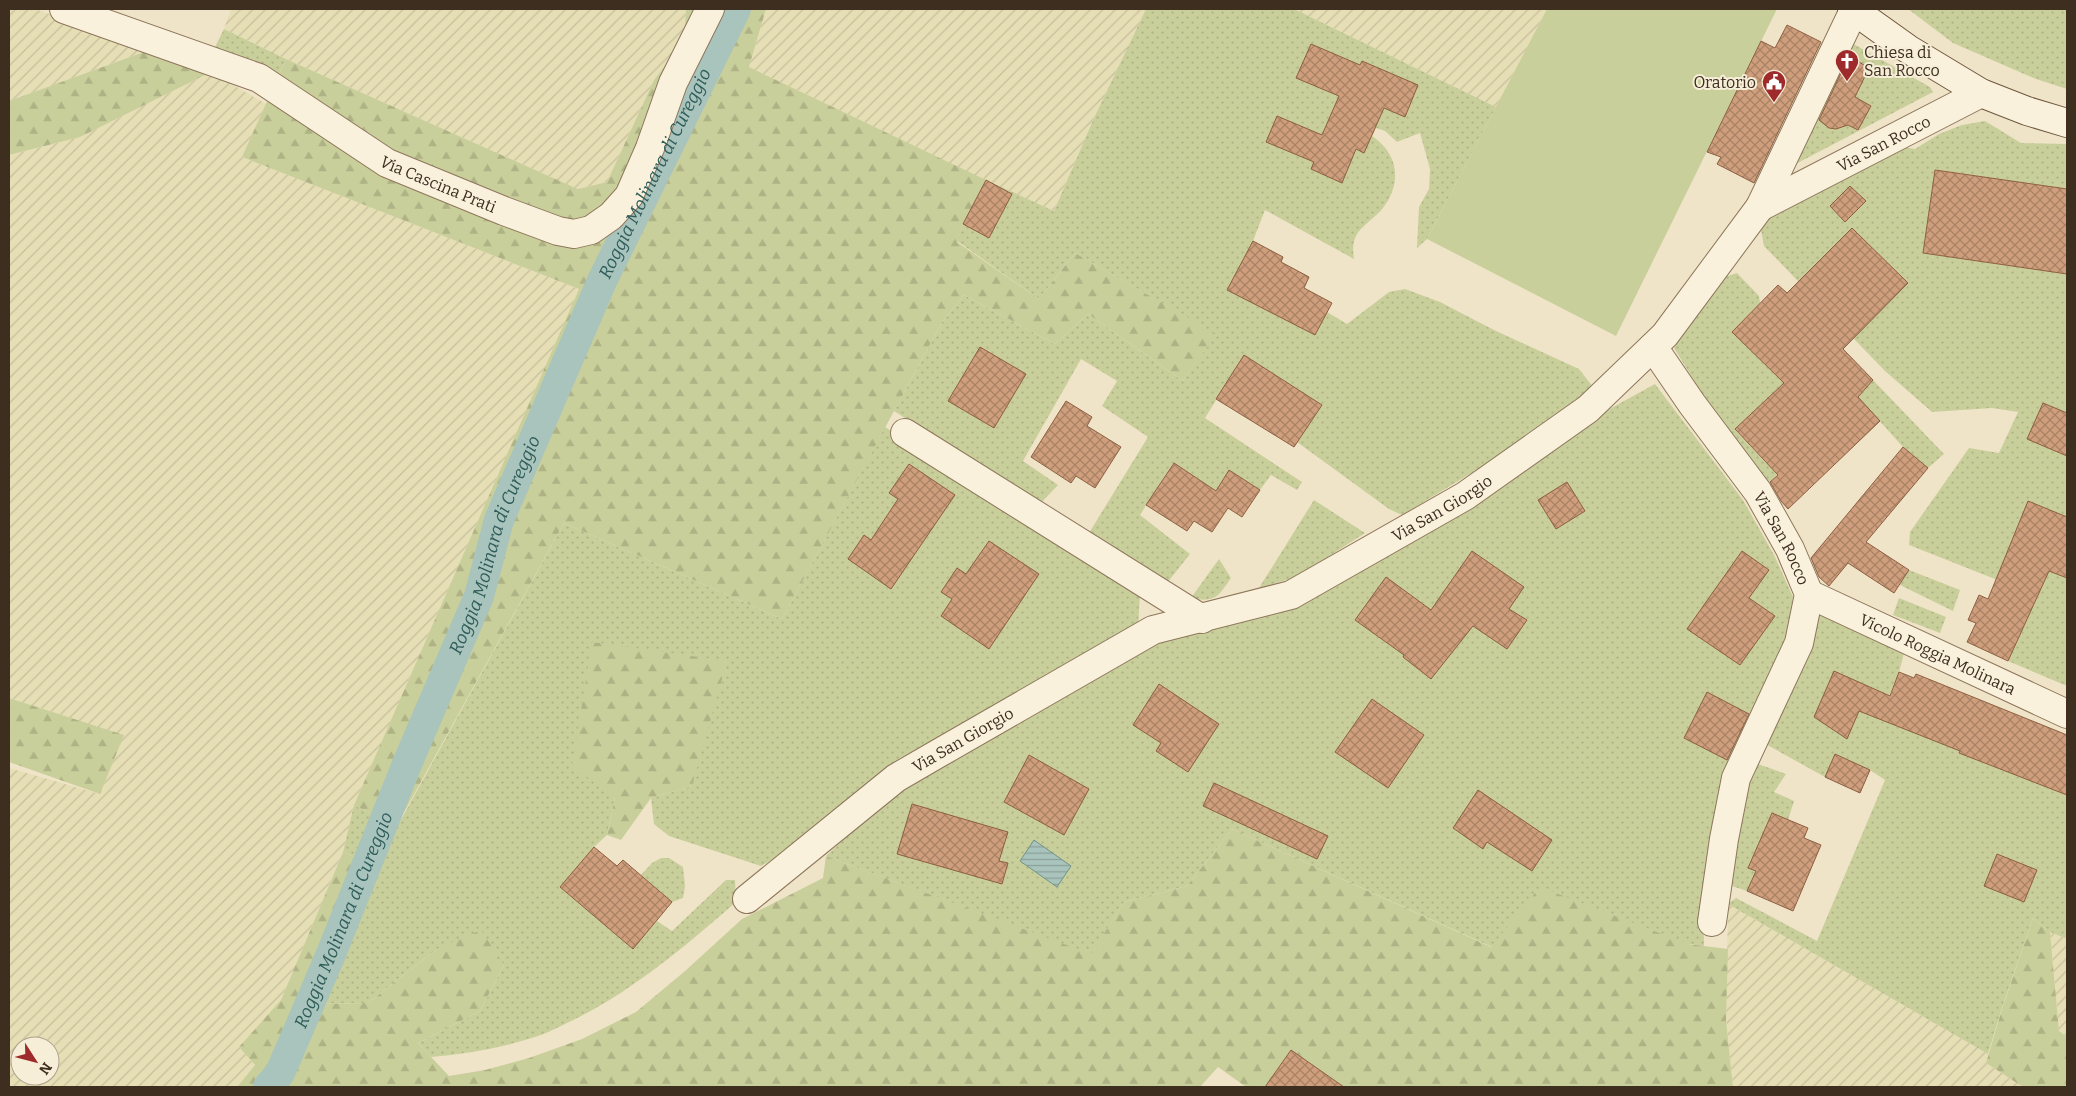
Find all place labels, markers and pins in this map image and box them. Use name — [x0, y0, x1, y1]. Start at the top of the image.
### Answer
place label: Chiesa di San Rocco — [1864, 43, 1940, 80]
church icon: Chiesa di San Rocco — [1834, 48, 1860, 82]
public building icon: Oratorio — [1761, 69, 1787, 103]
place label: Oratorio — [1693, 73, 1756, 92]

